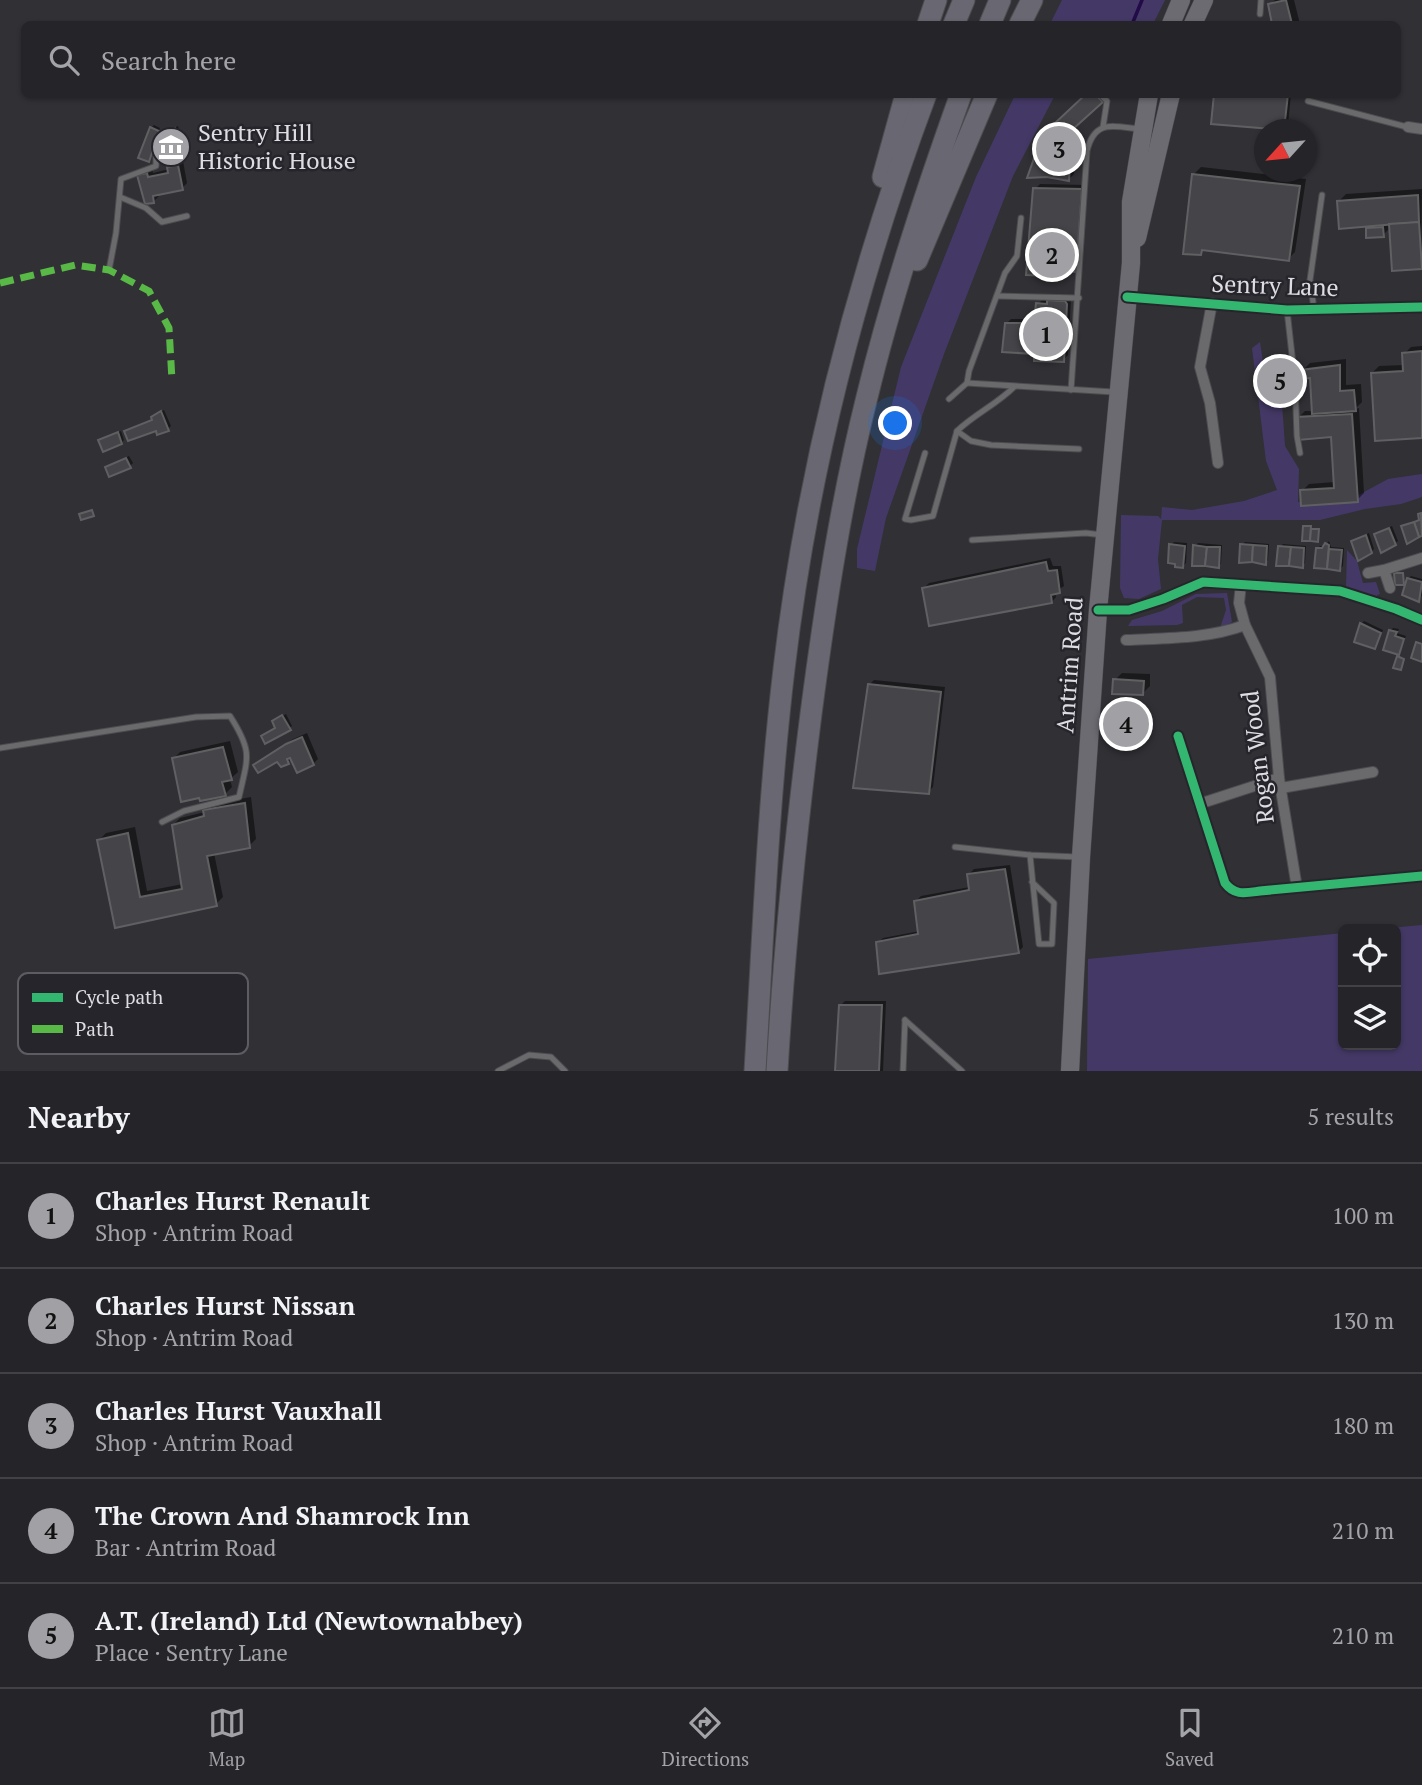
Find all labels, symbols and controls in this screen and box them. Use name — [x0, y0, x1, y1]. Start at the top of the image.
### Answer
search box — [21, 21, 1401, 98]
icon: search — [45, 41, 83, 79]
text: Search here — [101, 43, 236, 77]
place label: Sentry Hill Historic House — [198, 116, 356, 176]
north arrow — [1254, 119, 1317, 182]
pin: 3 — [1036, 123, 1082, 175]
museum icon: Sentry Hill Historic House — [150, 126, 192, 168]
pin: 2 — [1029, 229, 1075, 281]
street label: Sentry Lane — [1211, 267, 1339, 303]
pin: 1 — [1023, 308, 1069, 360]
pin: 5 — [1257, 355, 1303, 407]
your location — [878, 406, 912, 440]
street label: Antrim Road — [1048, 596, 1090, 734]
street label: Rogan Wood — [1233, 689, 1281, 825]
pin: 4 — [1103, 698, 1149, 750]
map controls — [1338, 924, 1401, 1050]
button: locate — [1338, 924, 1401, 987]
legend — [18, 973, 248, 1054]
text: Cycle path — [75, 984, 163, 1009]
button: layers — [1338, 987, 1401, 1050]
text: Path — [75, 1016, 114, 1041]
text: Nearby — [28, 1097, 130, 1137]
text: 5 results — [1307, 1101, 1394, 1132]
text: Charles Hurst Renault — [95, 1183, 370, 1217]
text: 1 — [45, 1200, 58, 1231]
text: 100 m — [1332, 1200, 1394, 1231]
text: Shop · Antrim Road — [95, 1217, 293, 1248]
text: Charles Hurst Nissan — [95, 1288, 355, 1322]
text: 2 — [45, 1305, 58, 1336]
text: 130 m — [1332, 1305, 1394, 1336]
text: Shop · Antrim Road — [95, 1322, 293, 1353]
text: Charles Hurst Vauxhall — [95, 1393, 382, 1427]
text: 3 — [45, 1410, 58, 1441]
text: 180 m — [1332, 1410, 1394, 1441]
text: Shop · Antrim Road — [95, 1427, 293, 1458]
text: The Crown And Shamrock Inn — [95, 1498, 470, 1532]
text: 4 — [45, 1515, 58, 1546]
text: 210 m — [1332, 1515, 1394, 1546]
text: Bar · Antrim Road — [95, 1532, 276, 1563]
text: A.T. (Ireland) Ltd (Newtownabbey) — [95, 1603, 523, 1637]
text: 5 — [45, 1620, 58, 1651]
text: 210 m — [1332, 1620, 1394, 1651]
text: Place · Sentry Lane — [95, 1637, 288, 1668]
tab: Map — [208, 1704, 246, 1771]
tab: Directions — [662, 1704, 749, 1771]
tab: Saved — [1165, 1704, 1214, 1771]

